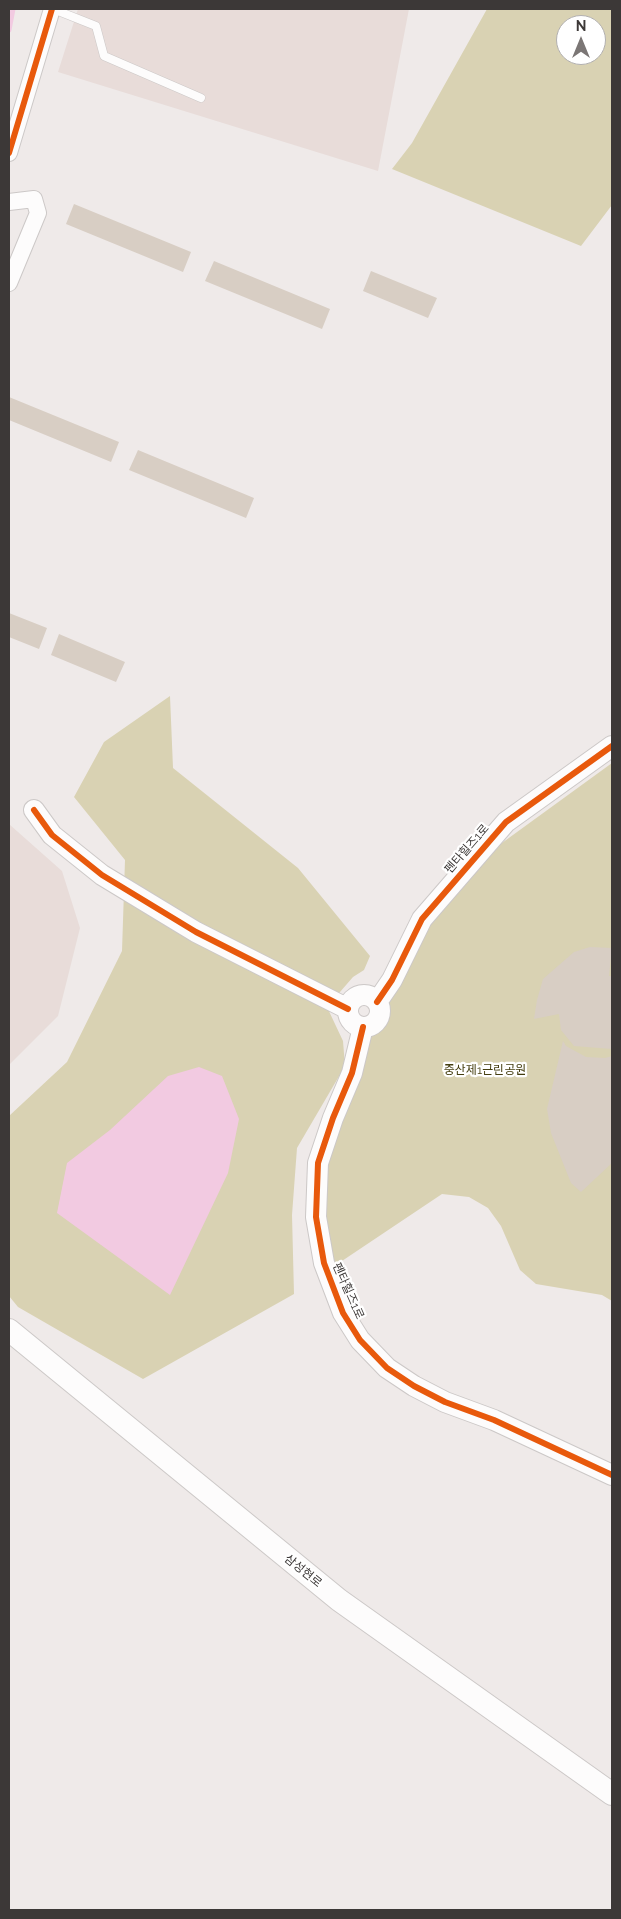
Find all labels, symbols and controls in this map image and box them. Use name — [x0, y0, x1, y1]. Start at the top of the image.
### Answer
north arrow — [556, 15, 606, 65]
text: N — [576, 18, 586, 34]
street label: 펜타힐즈1로 — [442, 822, 492, 876]
park label: 중산제1근린공원 — [444, 1063, 526, 1077]
street label: 펜타힐즈1로 — [329, 1261, 367, 1321]
street label: 삼성현로 — [281, 1552, 325, 1590]

